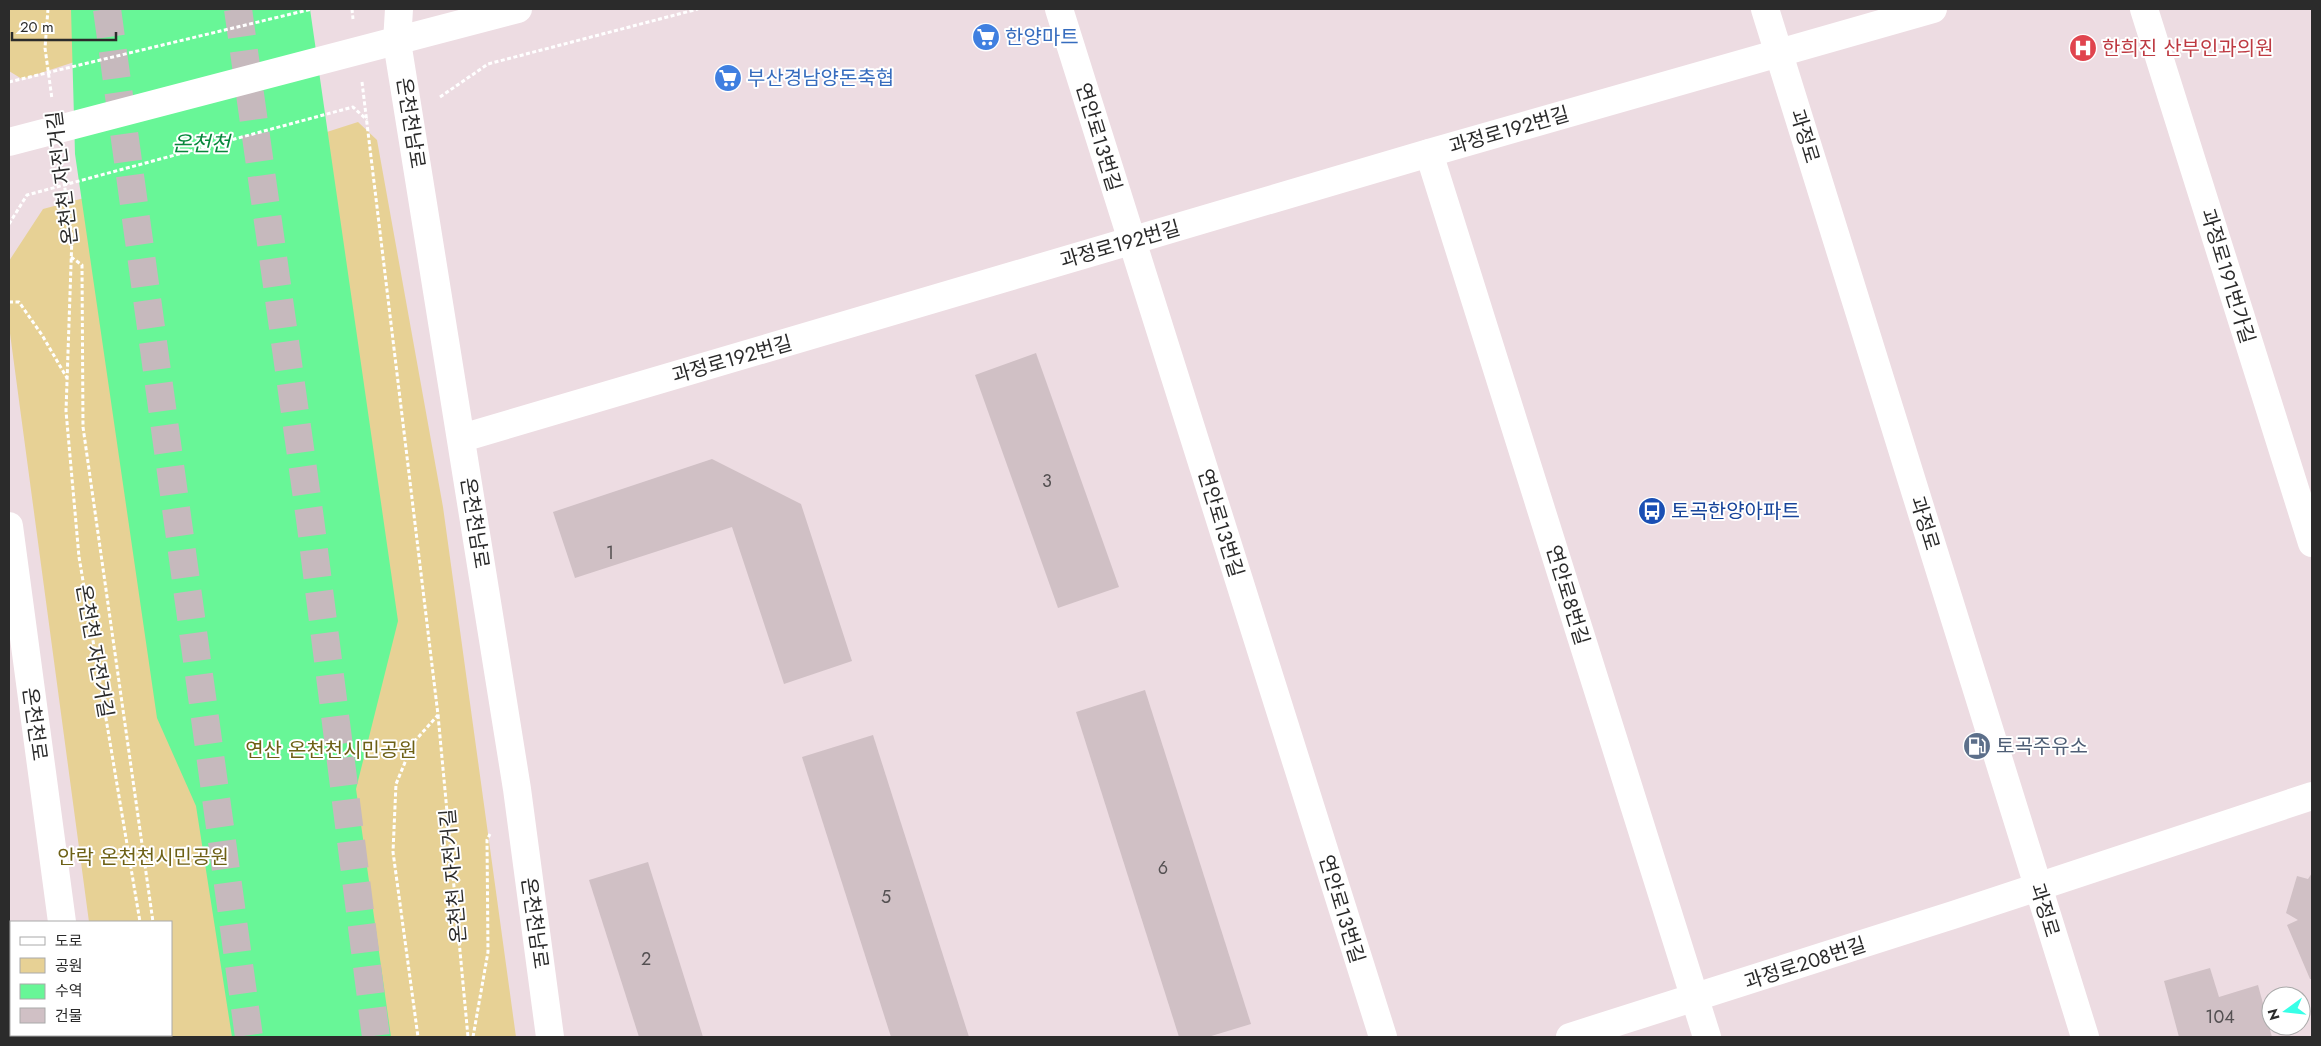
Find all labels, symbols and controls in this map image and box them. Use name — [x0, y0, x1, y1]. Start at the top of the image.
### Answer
scale bar — [12, 10, 116, 42]
text: 20 m — [20, 16, 54, 38]
supermarket icon: 한양마트 — [971, 22, 1001, 52]
place label: 한양마트 — [1005, 23, 1079, 52]
hospital icon: 한희진 산부인과의원 — [2068, 33, 2098, 63]
place label: 한희진 산부인과의원 — [2102, 34, 2274, 63]
supermarket icon: 부산경남양돈축협 — [713, 63, 743, 93]
place label: 부산경남양돈축협 — [747, 64, 894, 93]
street label: 온천천남로 — [389, 75, 432, 171]
street label: 연안로13번길 — [1068, 79, 1129, 195]
street label: 과정로192번길 — [1446, 99, 1573, 161]
street label: 과정로 — [1783, 106, 1826, 167]
street label: 온천천 자전거길 — [40, 109, 85, 247]
water label: 온천천 — [172, 129, 233, 159]
street label: 과정로191번가길 — [2193, 205, 2262, 347]
street label: 과정로192번길 — [1057, 213, 1184, 275]
street label: 과정로192번길 — [669, 328, 796, 390]
street label: 연안로13번길 — [1190, 465, 1251, 581]
house number: 3 — [1042, 468, 1052, 494]
street label: 온천천남로 — [453, 475, 496, 571]
street label: 과정로 — [1903, 493, 1946, 554]
bus stop icon: 토곡한양아파트 — [1637, 496, 1667, 526]
place label: 토곡한양아파트 — [1671, 497, 1800, 526]
house number: 1 — [606, 540, 614, 566]
street label: 연안로8번길 — [1539, 542, 1596, 649]
street label: 온천천 자전거길 — [69, 582, 120, 720]
street label: 온천천로 — [15, 686, 54, 763]
fuel station icon: 토곡주유소 — [1962, 731, 1992, 761]
place label: 토곡주유소 — [1996, 732, 2088, 761]
park label: 연산 온천천시민공원 — [245, 736, 417, 765]
street label: 온천천 자전거길 — [433, 808, 474, 944]
park label: 안락 온천천시민공원 — [57, 843, 229, 872]
street label: 연안로13번길 — [1311, 851, 1372, 967]
house number: 6 — [1158, 855, 1168, 881]
street label: 온천천남로 — [514, 875, 555, 971]
street label: 과정로 — [2023, 880, 2066, 941]
house number: 5 — [881, 884, 891, 910]
legend — [10, 921, 172, 1036]
text: 도로 — [55, 930, 83, 952]
street label: 과정로208번길 — [1741, 930, 1870, 997]
house number: 2 — [641, 946, 651, 972]
text: 공원 — [55, 955, 83, 977]
text: 수역 — [55, 980, 83, 1002]
north arrow — [2261, 986, 2311, 1036]
house number: 104 — [2205, 1004, 2235, 1030]
text: 건물 — [55, 1005, 83, 1027]
text: N — [2262, 1006, 2285, 1022]

